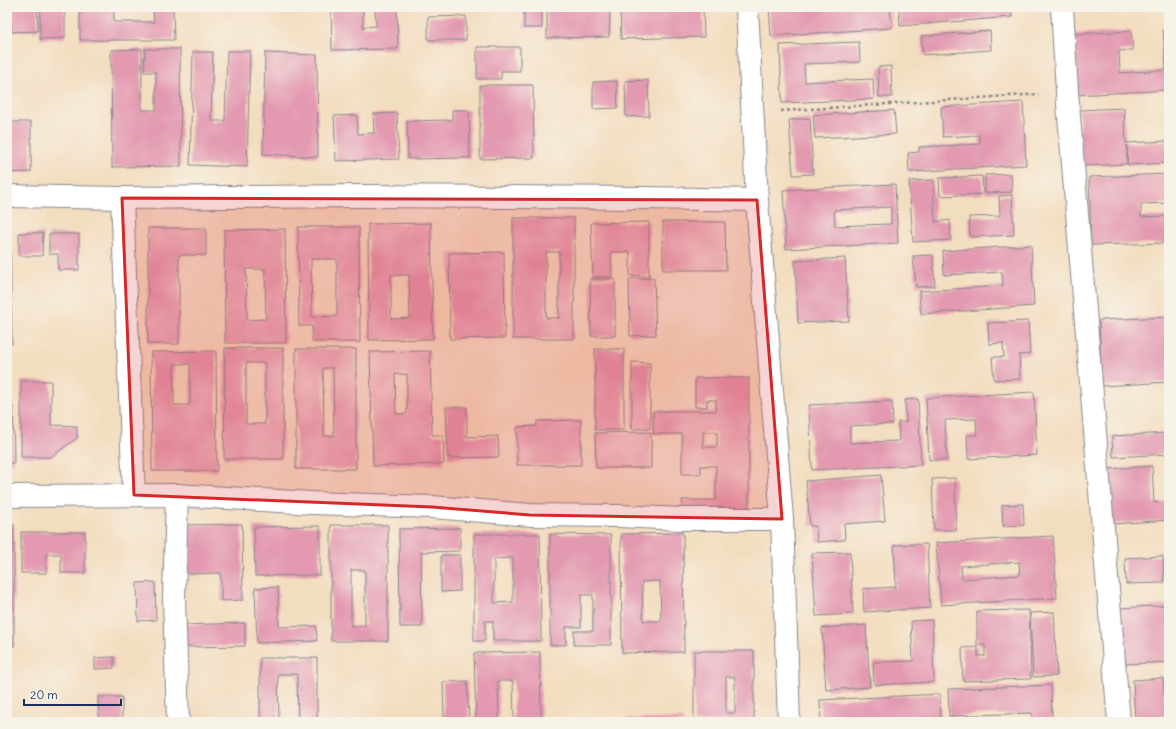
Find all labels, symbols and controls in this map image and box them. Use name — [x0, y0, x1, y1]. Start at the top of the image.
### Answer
scale bar — [24, 681, 121, 707]
text: 20 m — [30, 687, 58, 702]

